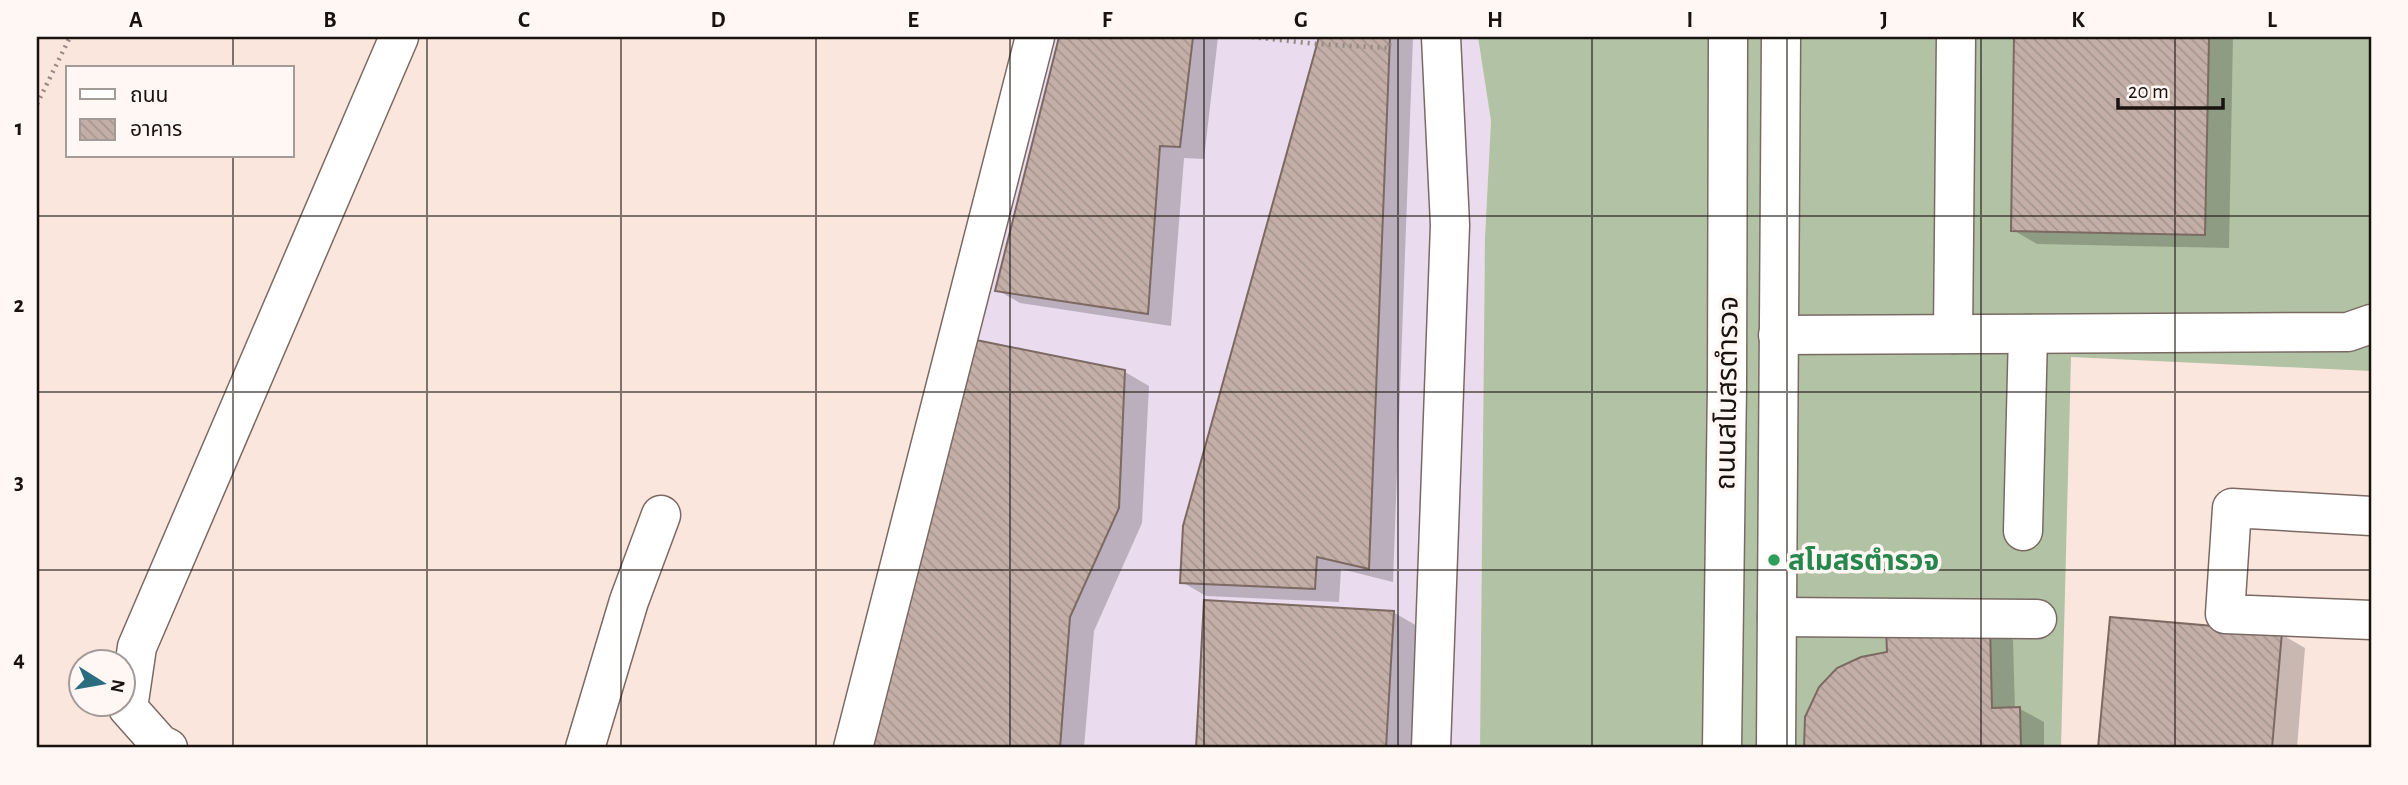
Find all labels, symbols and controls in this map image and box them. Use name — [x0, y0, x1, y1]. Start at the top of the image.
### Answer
text: A — [129, 9, 143, 32]
text: B — [323, 9, 337, 32]
text: C — [518, 9, 530, 32]
text: D — [710, 9, 726, 32]
text: E — [907, 9, 919, 32]
text: F — [1102, 9, 1113, 32]
text: G — [1294, 9, 1308, 32]
text: H — [1487, 9, 1503, 32]
text: I — [1687, 9, 1693, 32]
text: J — [1880, 9, 1888, 32]
text: K — [2071, 9, 2085, 32]
text: L — [2267, 9, 2277, 32]
legend — [66, 66, 294, 158]
scale bar — [2118, 66, 2222, 110]
text: 20 m — [2128, 81, 2169, 102]
text: ถนน — [130, 85, 168, 106]
text: 1 — [15, 117, 23, 140]
text: อาคาร — [130, 119, 182, 140]
text: 2 — [14, 294, 25, 317]
street label: ถนนสโมสรตำรวจ — [1710, 296, 1744, 490]
text: 3 — [14, 471, 24, 494]
place label: สโมสรตำรวจ — [1788, 546, 1939, 576]
marker: สโมสรตำรวจ — [1766, 552, 1782, 568]
text: 4 — [13, 648, 25, 671]
north arrow — [66, 648, 136, 718]
text: N — [107, 678, 128, 694]

